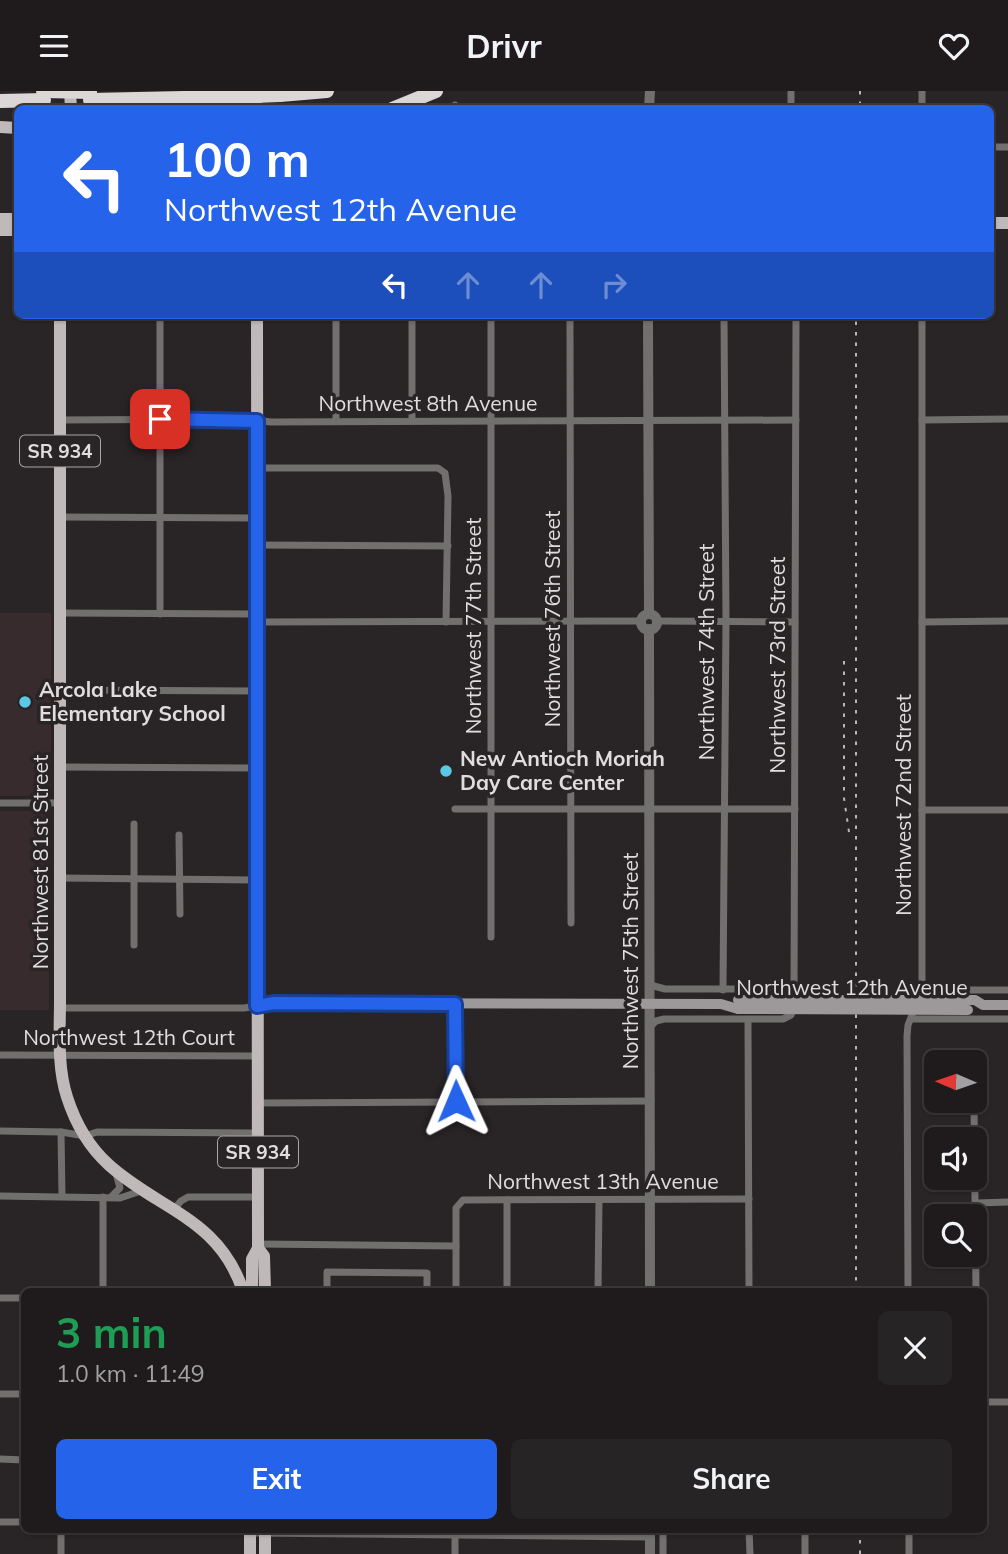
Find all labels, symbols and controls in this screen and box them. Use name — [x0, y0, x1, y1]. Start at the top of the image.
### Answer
text: Drivr — [466, 26, 542, 66]
icon: menu — [35, 27, 73, 65]
icon: heart — [935, 27, 973, 65]
text: 100 m — [164, 128, 310, 189]
icon: left — [49, 133, 140, 224]
text: Northwest 12th Avenue — [164, 189, 517, 229]
icon: left — [376, 266, 414, 304]
icon: ahead — [449, 266, 487, 304]
icon: ahead — [522, 266, 560, 304]
icon: right — [595, 266, 633, 304]
pin — [130, 389, 190, 449]
street label: Northwest 8th Avenue — [319, 390, 537, 416]
icon: arrive — [141, 400, 179, 438]
road number: SR 934 — [20, 435, 100, 467]
street label: Northwest 76th Street — [539, 511, 565, 727]
street label: Northwest 77th Street — [460, 518, 486, 734]
street label: Northwest 74th Street — [693, 544, 719, 760]
street label: Northwest 73rd Street — [764, 557, 790, 773]
place label: Arcola Lake Elementary School — [39, 676, 226, 726]
marker: Arcola Lake Elementary School — [17, 694, 33, 710]
street label: Northwest 72nd Street — [890, 694, 916, 916]
place label: New Antioch Moriah Day Care Center — [460, 745, 665, 795]
street label: Northwest 81st Street — [27, 755, 53, 969]
marker: New Antioch Moriah Day Care Center — [438, 763, 454, 779]
street label: Northwest 75th Street — [617, 853, 643, 1069]
street label: Northwest 12th Avenue — [736, 974, 968, 1000]
street label: Northwest 12th Court — [23, 1024, 235, 1050]
north arrow — [924, 1050, 987, 1113]
map controls — [924, 1050, 987, 1267]
position arrow — [419, 1064, 493, 1138]
button: sound — [924, 1127, 987, 1190]
road number: SR 934 — [218, 1137, 298, 1168]
street label: Northwest 13th Avenue — [487, 1168, 719, 1194]
button: search — [924, 1204, 987, 1267]
text: 3 min — [56, 1306, 167, 1359]
button: close — [878, 1311, 952, 1385]
text: 1.0 km · 11:49 — [56, 1359, 205, 1388]
button: Exit — [56, 1439, 497, 1519]
button: Share — [511, 1439, 952, 1519]

